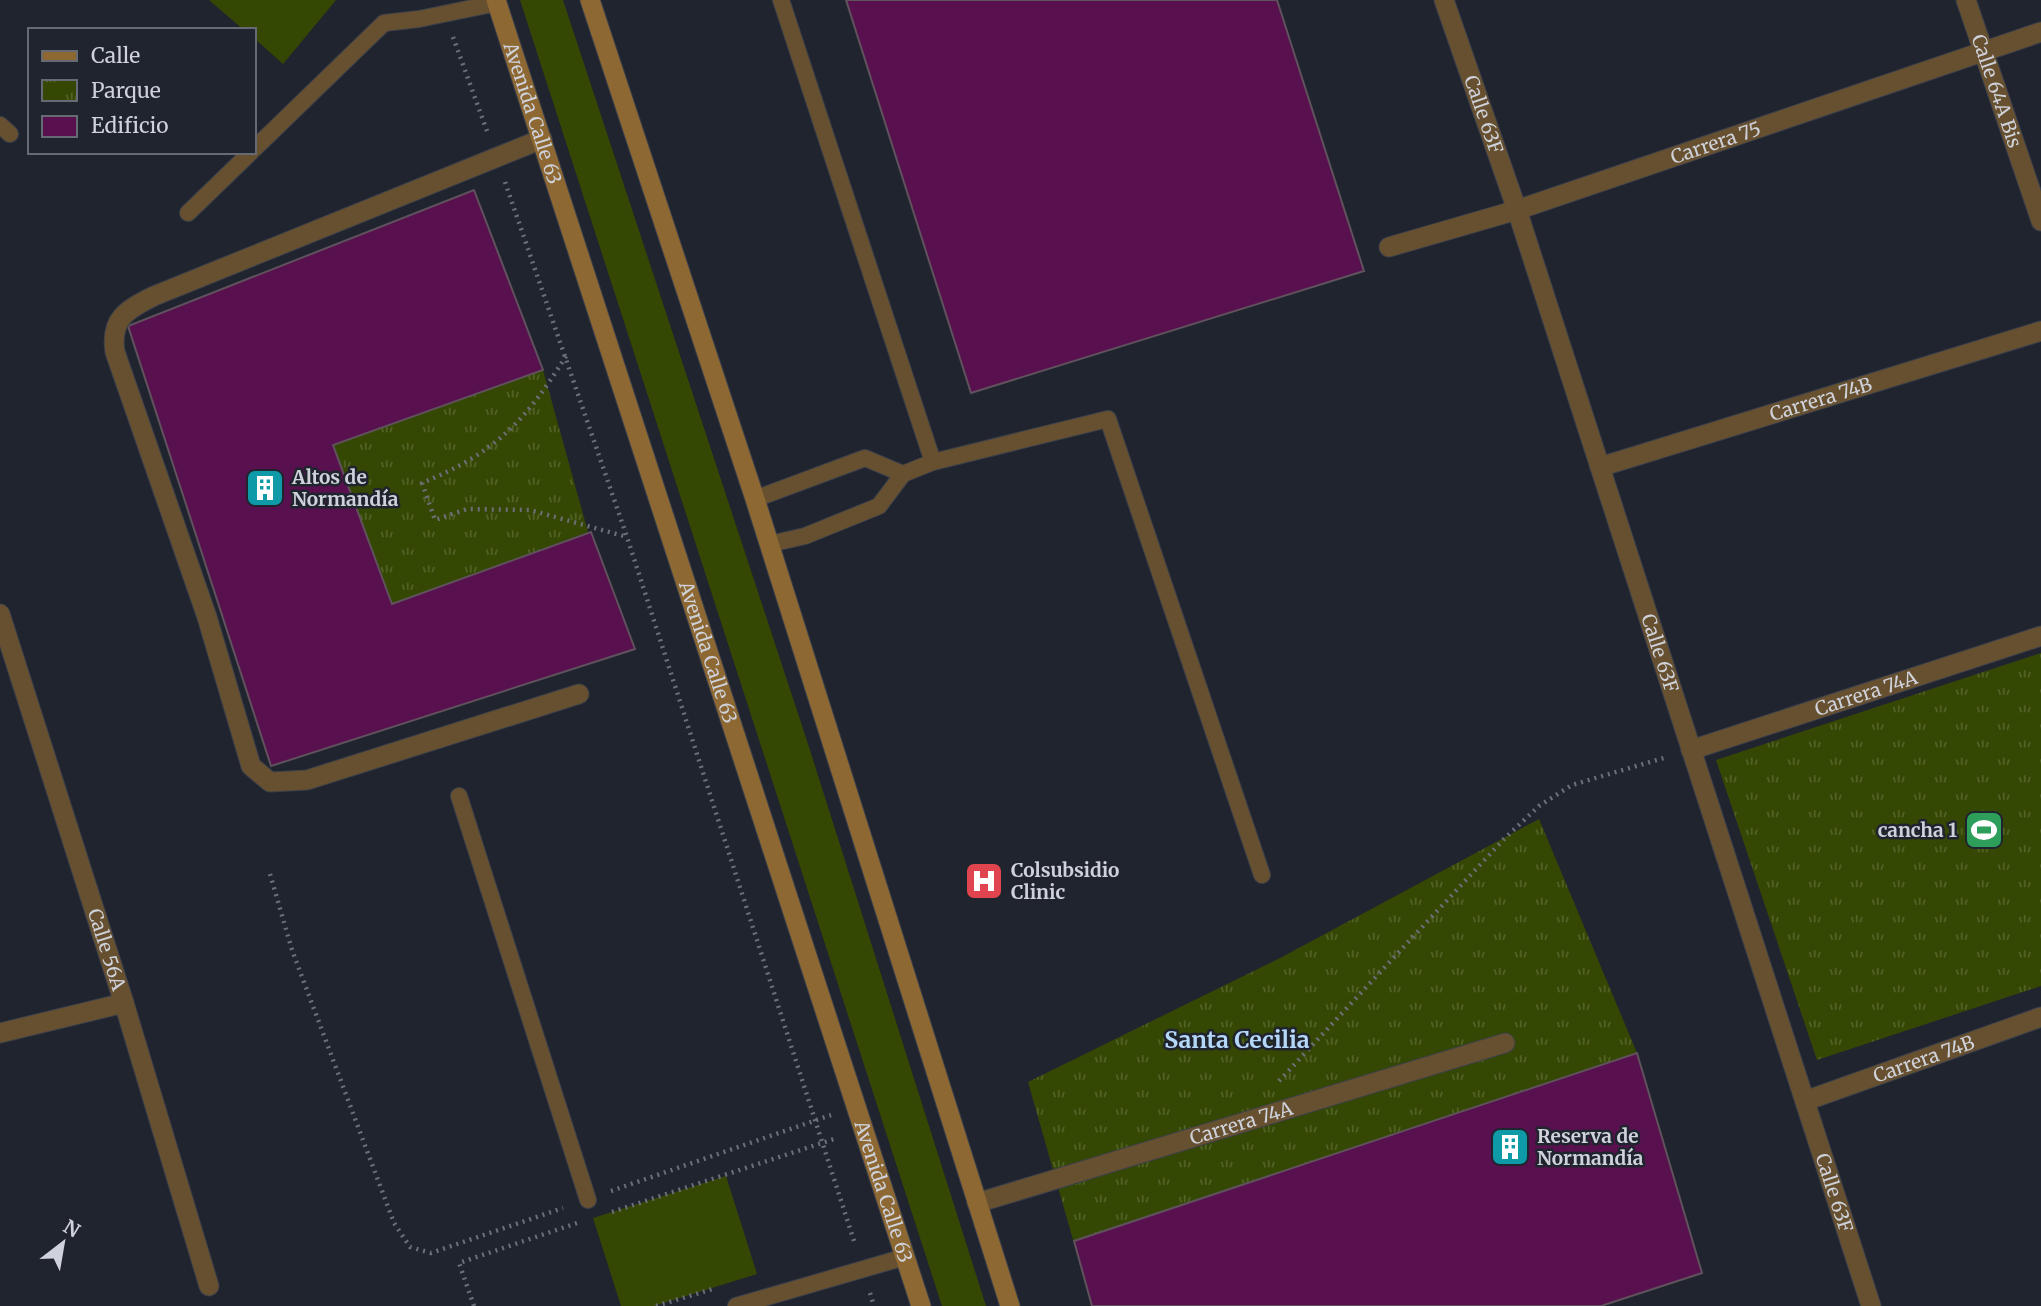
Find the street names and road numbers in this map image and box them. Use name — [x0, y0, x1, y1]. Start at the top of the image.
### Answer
street label: Calle 64A Bis — [1967, 31, 2027, 151]
street label: Avenida Calle 63 — [498, 38, 567, 187]
street label: Calle 63F — [1459, 72, 1509, 157]
street label: Carrera 75 — [1667, 116, 1764, 169]
street label: Carrera 74B — [1767, 372, 1875, 426]
street label: Avenida Calle 63 — [674, 577, 743, 726]
street label: Calle 63F — [1636, 611, 1684, 696]
street label: Carrera 74A — [1812, 665, 1921, 721]
street label: Calle 56A — [83, 905, 131, 994]
street label: Carrera 74B — [1870, 1030, 1978, 1088]
street label: Carrera 74A — [1187, 1096, 1296, 1150]
street label: Avenida Calle 63 — [849, 1116, 918, 1266]
street label: Calle 63F — [1810, 1150, 1858, 1235]

